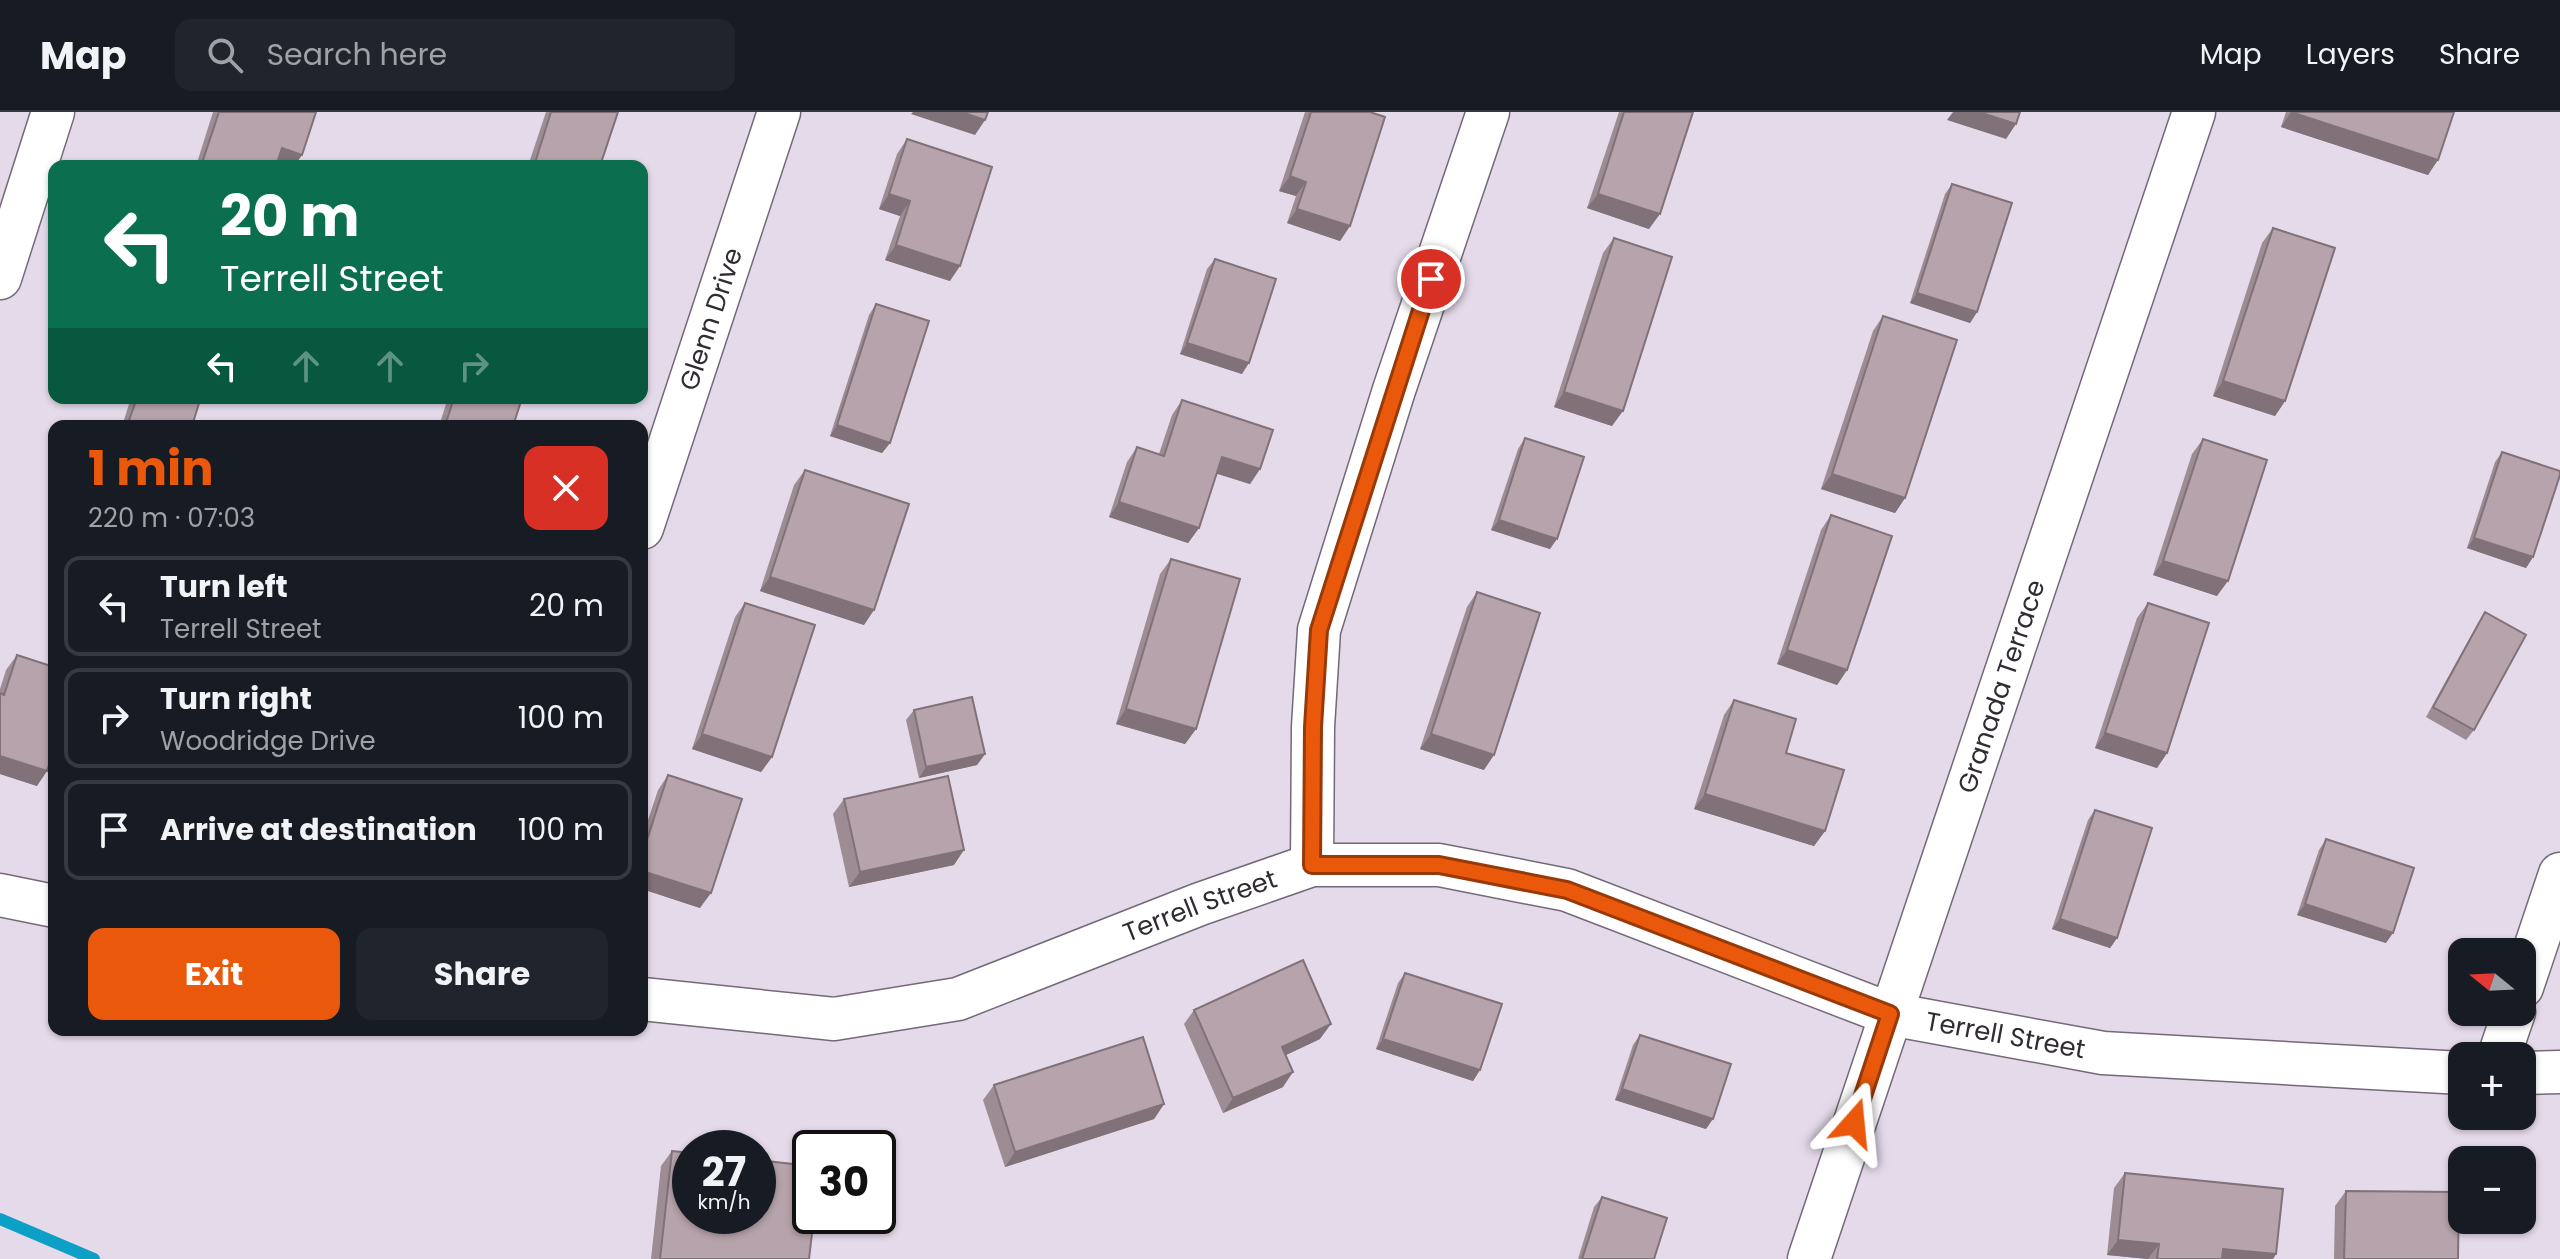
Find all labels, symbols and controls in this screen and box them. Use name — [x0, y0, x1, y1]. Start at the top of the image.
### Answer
search box — [175, 19, 735, 91]
text: Map — [40, 29, 127, 82]
icon: search — [203, 33, 247, 77]
text: Search here — [267, 33, 447, 76]
text: Map — [2200, 35, 2262, 74]
text: Layers — [2306, 35, 2395, 74]
text: Share — [2439, 35, 2520, 74]
text: 20 m — [220, 177, 360, 256]
icon: left — [88, 192, 192, 296]
street label: Glenn Drive — [671, 243, 751, 395]
pin — [1397, 245, 1465, 313]
text: Terrell Street — [220, 253, 444, 304]
icon: arrive — [1409, 257, 1453, 301]
icon: left — [200, 344, 244, 388]
icon: ahead — [284, 344, 328, 388]
icon: ahead — [368, 344, 412, 388]
icon: right — [452, 344, 496, 388]
text: 1 min — [88, 435, 214, 502]
button: close — [524, 446, 608, 530]
text: 220 m · 07:03 — [88, 500, 255, 536]
text: Turn left — [160, 565, 288, 608]
street label: Granada Terrace — [1949, 575, 2054, 798]
icon: left — [92, 584, 136, 628]
text: 20 m — [529, 584, 604, 627]
text: Terrell Street — [160, 611, 322, 647]
text: Turn right — [160, 677, 312, 720]
icon: right — [92, 696, 136, 740]
text: 100 m — [518, 696, 604, 739]
text: Woodridge Drive — [160, 723, 376, 759]
icon: arrive — [92, 808, 136, 852]
text: Arrive at destination — [160, 808, 477, 851]
text: 100 m — [518, 808, 604, 851]
street label: Terrell Street — [1118, 861, 1282, 951]
button: Exit — [88, 928, 340, 1020]
button: Share — [356, 928, 608, 1020]
north arrow — [2448, 938, 2536, 1026]
map controls — [2448, 938, 2536, 1234]
street label: Terrell Street — [1923, 1003, 2088, 1067]
button: + — [2448, 1042, 2536, 1130]
position arrow — [1812, 1081, 1896, 1165]
speed limit sign: 30 — [792, 1130, 896, 1234]
text: 27 — [702, 1144, 746, 1200]
button: − — [2448, 1146, 2536, 1234]
text: km/h — [697, 1188, 751, 1216]

